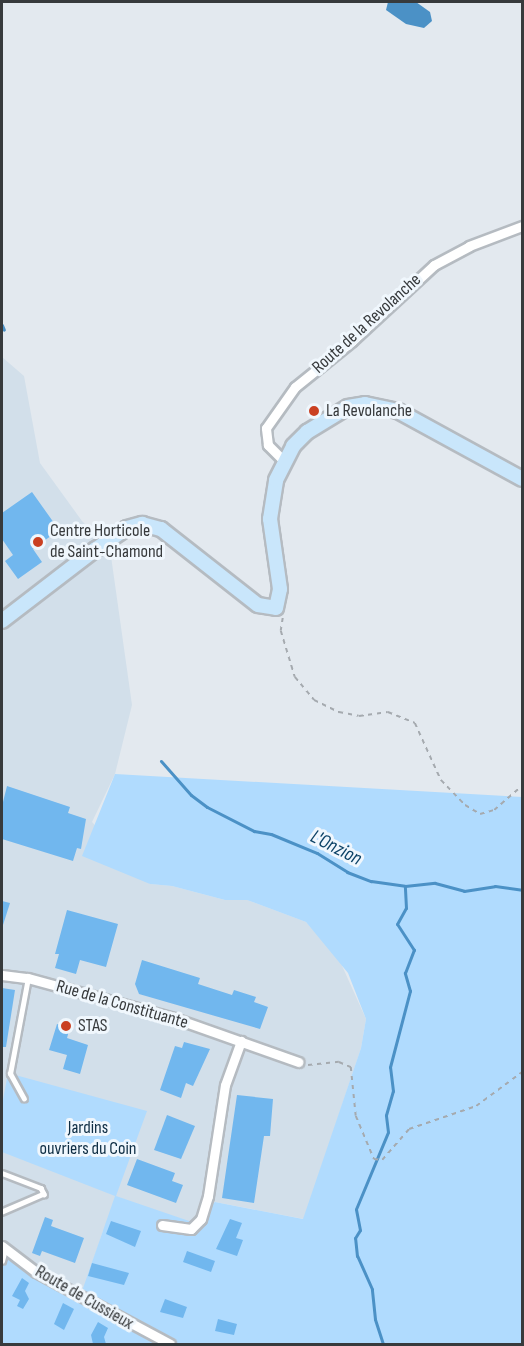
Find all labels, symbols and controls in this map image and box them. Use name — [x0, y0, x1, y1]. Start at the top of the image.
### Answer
street label: Route de la Revolanche — [308, 270, 426, 378]
place label: La Revolanche — [326, 400, 412, 422]
marker: La Revolanche — [307, 404, 321, 418]
place label: Centre Horticole de Saint-Chamond — [50, 521, 163, 564]
marker: Centre Horticole de Saint-Chamond — [31, 535, 45, 549]
water label: L'Onzion — [306, 825, 366, 871]
street label: Rue de la Constituante — [54, 976, 190, 1034]
place label: STAS — [78, 1015, 108, 1037]
marker: STAS — [59, 1019, 73, 1033]
park label: Jardins ouvriers du Coin — [40, 1118, 136, 1160]
street label: Route de Cussieux — [31, 1261, 137, 1335]

